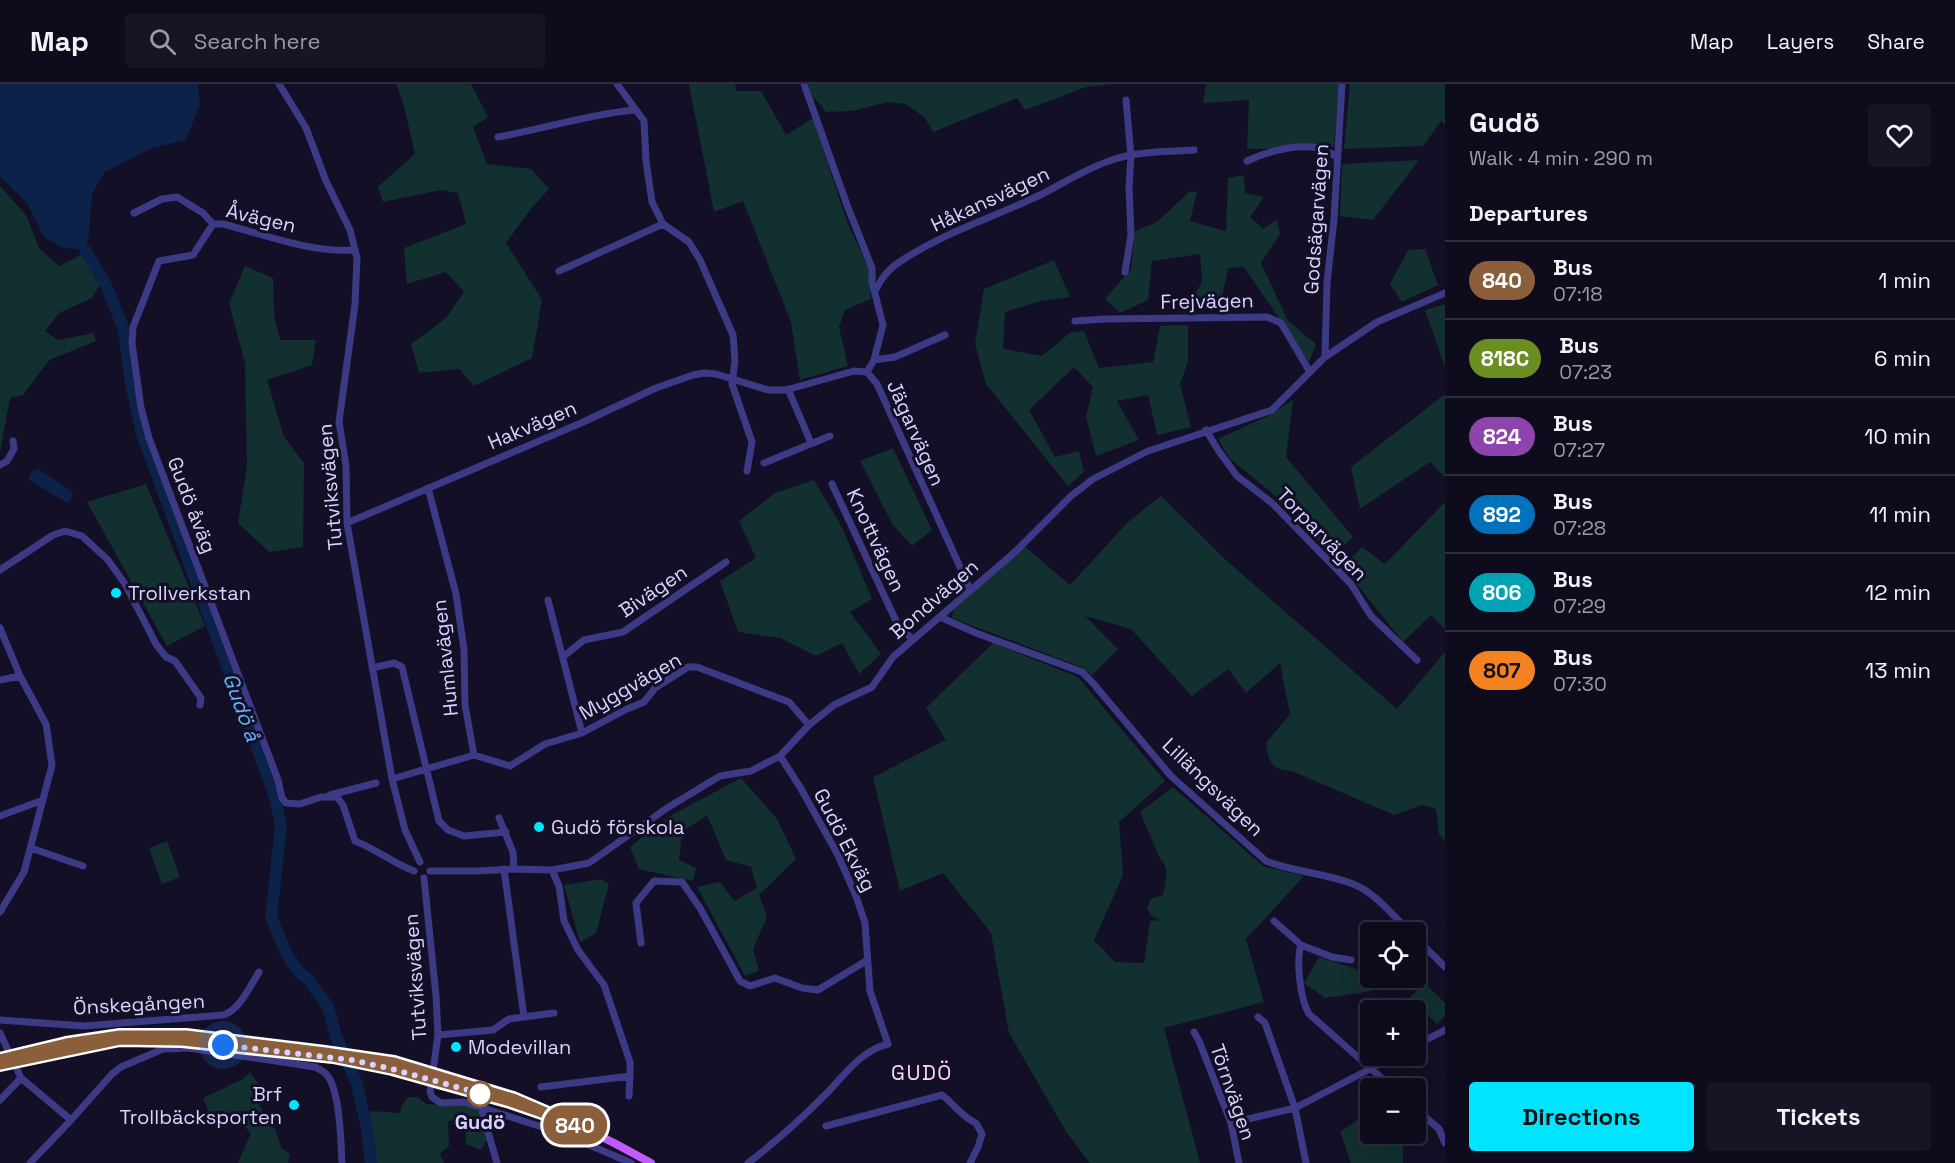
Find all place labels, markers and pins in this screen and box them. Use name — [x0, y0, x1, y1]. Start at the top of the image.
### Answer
place label: Trollverkstan — [128, 580, 251, 606]
marker: Trollverkstan — [109, 586, 123, 600]
place label: Gudö förskola — [551, 814, 684, 840]
marker: Gudö förskola — [532, 820, 546, 834]
place label: Modevillan — [468, 1034, 571, 1060]
marker: Modevillan — [449, 1040, 463, 1054]
place label: Brf Trollbäcksporten — [120, 1081, 282, 1130]
marker: Gudö — [467, 1081, 493, 1107]
marker: Brf Trollbäcksporten — [287, 1098, 301, 1112]
place label: Gudö — [455, 1109, 505, 1135]

